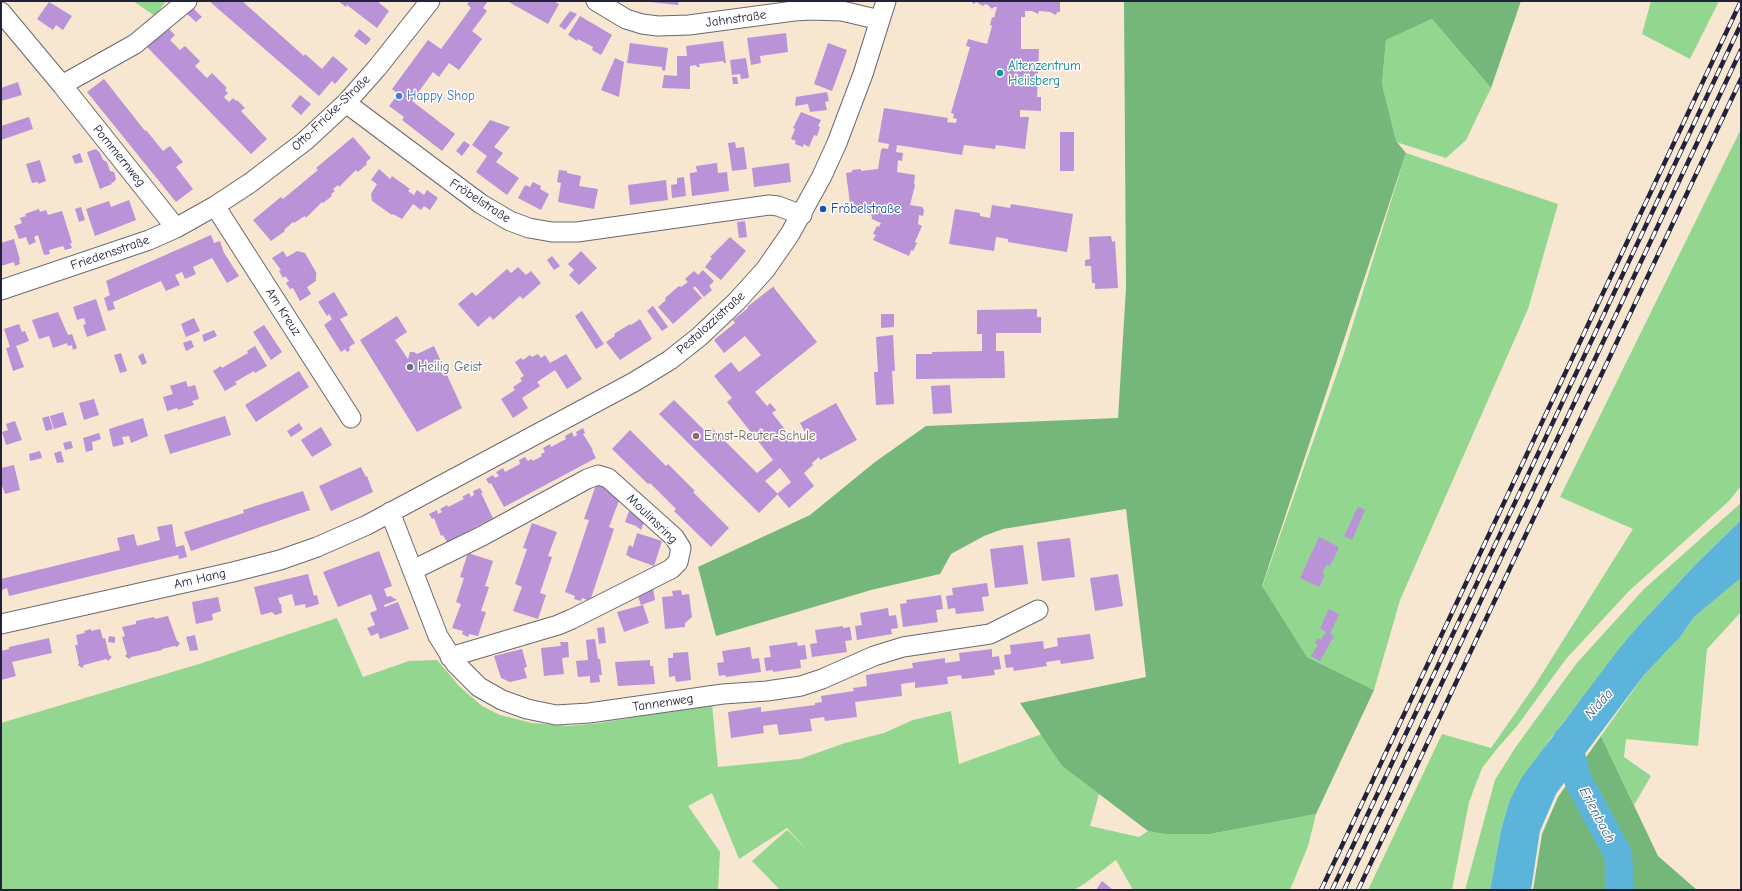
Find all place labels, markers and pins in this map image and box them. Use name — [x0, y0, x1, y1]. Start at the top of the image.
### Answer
place label: Altenzentrum Heilsberg — [1008, 58, 1081, 89]
marker: Altenzentrum Heilsberg — [995, 68, 1005, 78]
place label: Happy Shop — [407, 88, 475, 104]
marker: Happy Shop — [394, 91, 404, 101]
place label: Fröbelstraße — [831, 201, 901, 217]
marker: Fröbelstraße — [818, 204, 828, 214]
place label: Heilig Geist — [418, 359, 482, 375]
marker: Heilig Geist — [405, 362, 415, 372]
place label: Ernst-Reuter-Schule — [704, 428, 815, 444]
marker: Ernst-Reuter-Schule — [691, 431, 701, 441]

